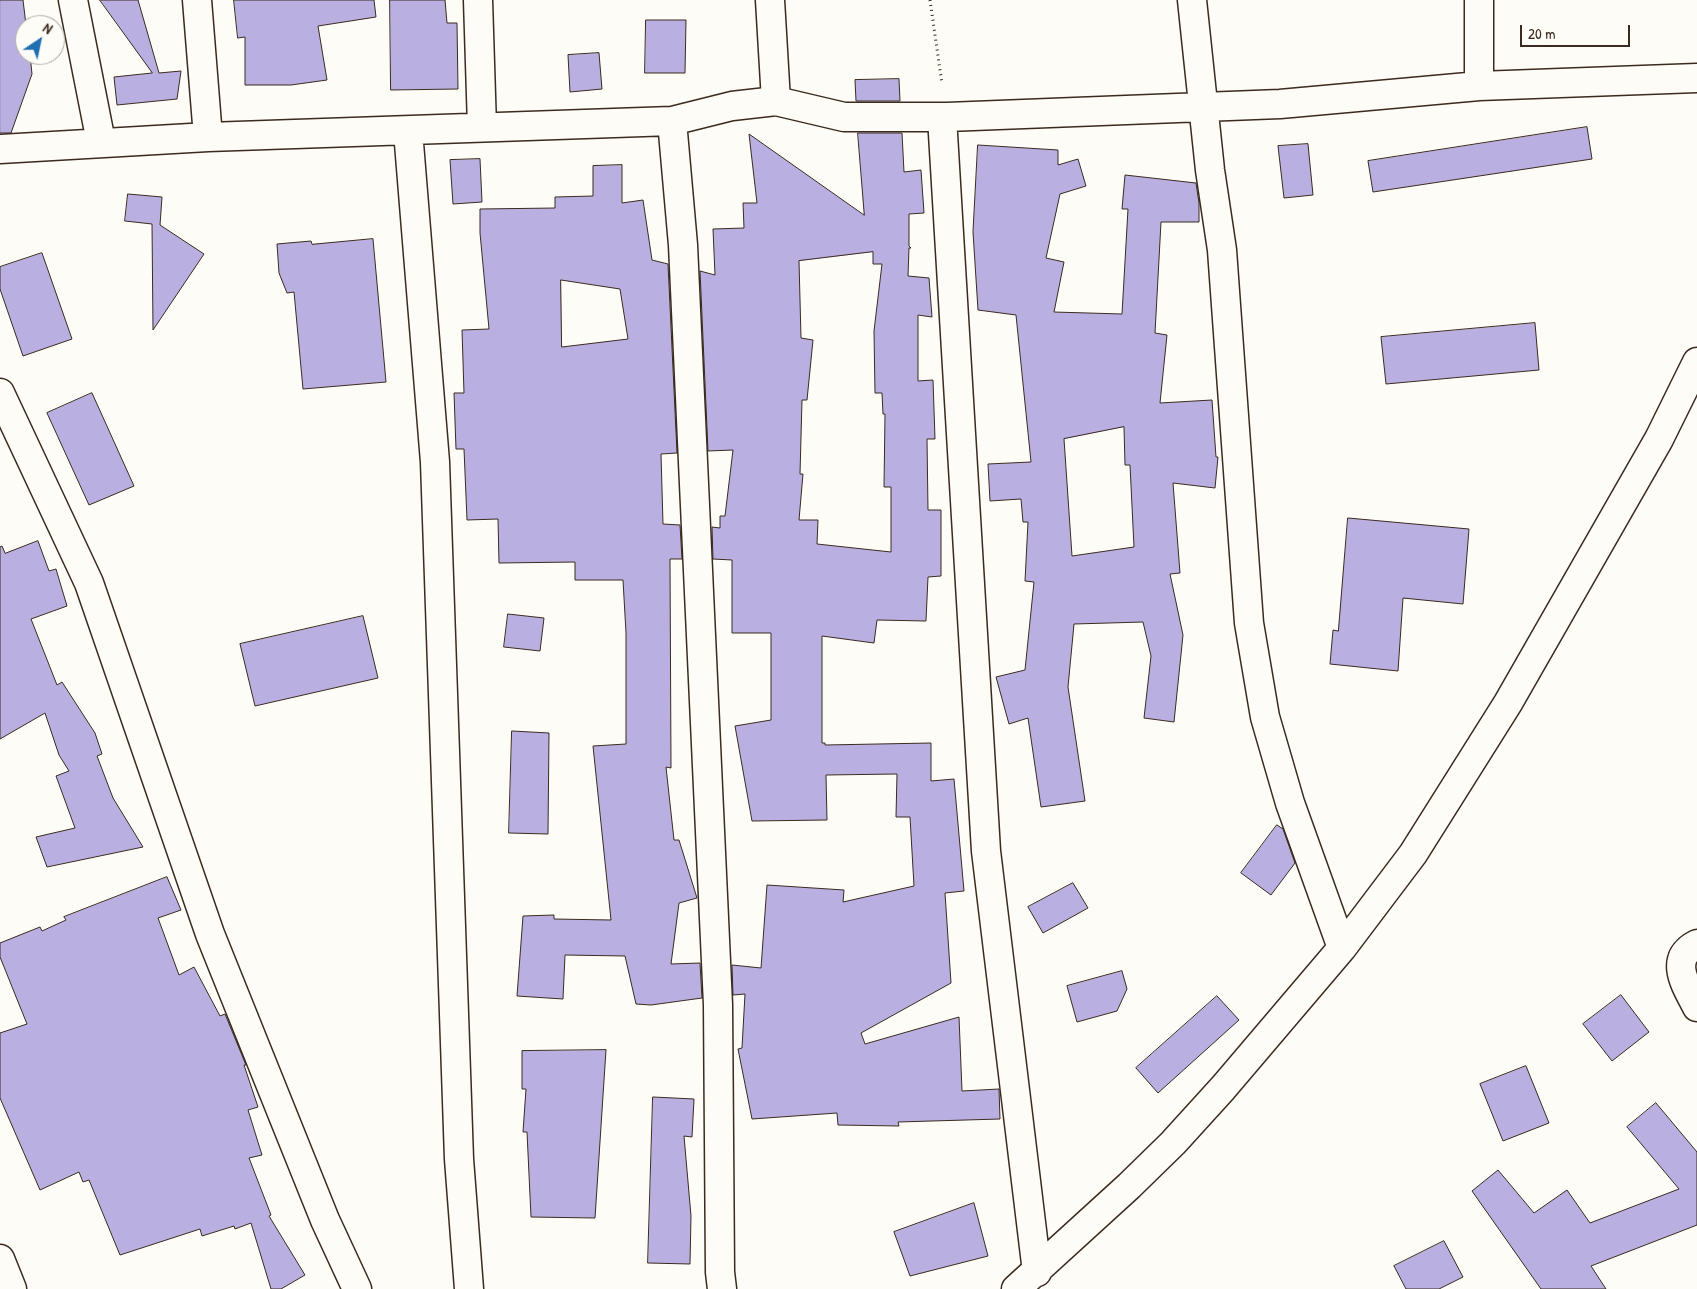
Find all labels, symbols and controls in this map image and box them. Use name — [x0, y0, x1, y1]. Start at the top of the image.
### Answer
north arrow — [15, 15, 65, 65]
scale bar — [1522, 15, 1632, 47]
text: N — [40, 18, 57, 38]
text: 20 m — [1528, 23, 1555, 44]

